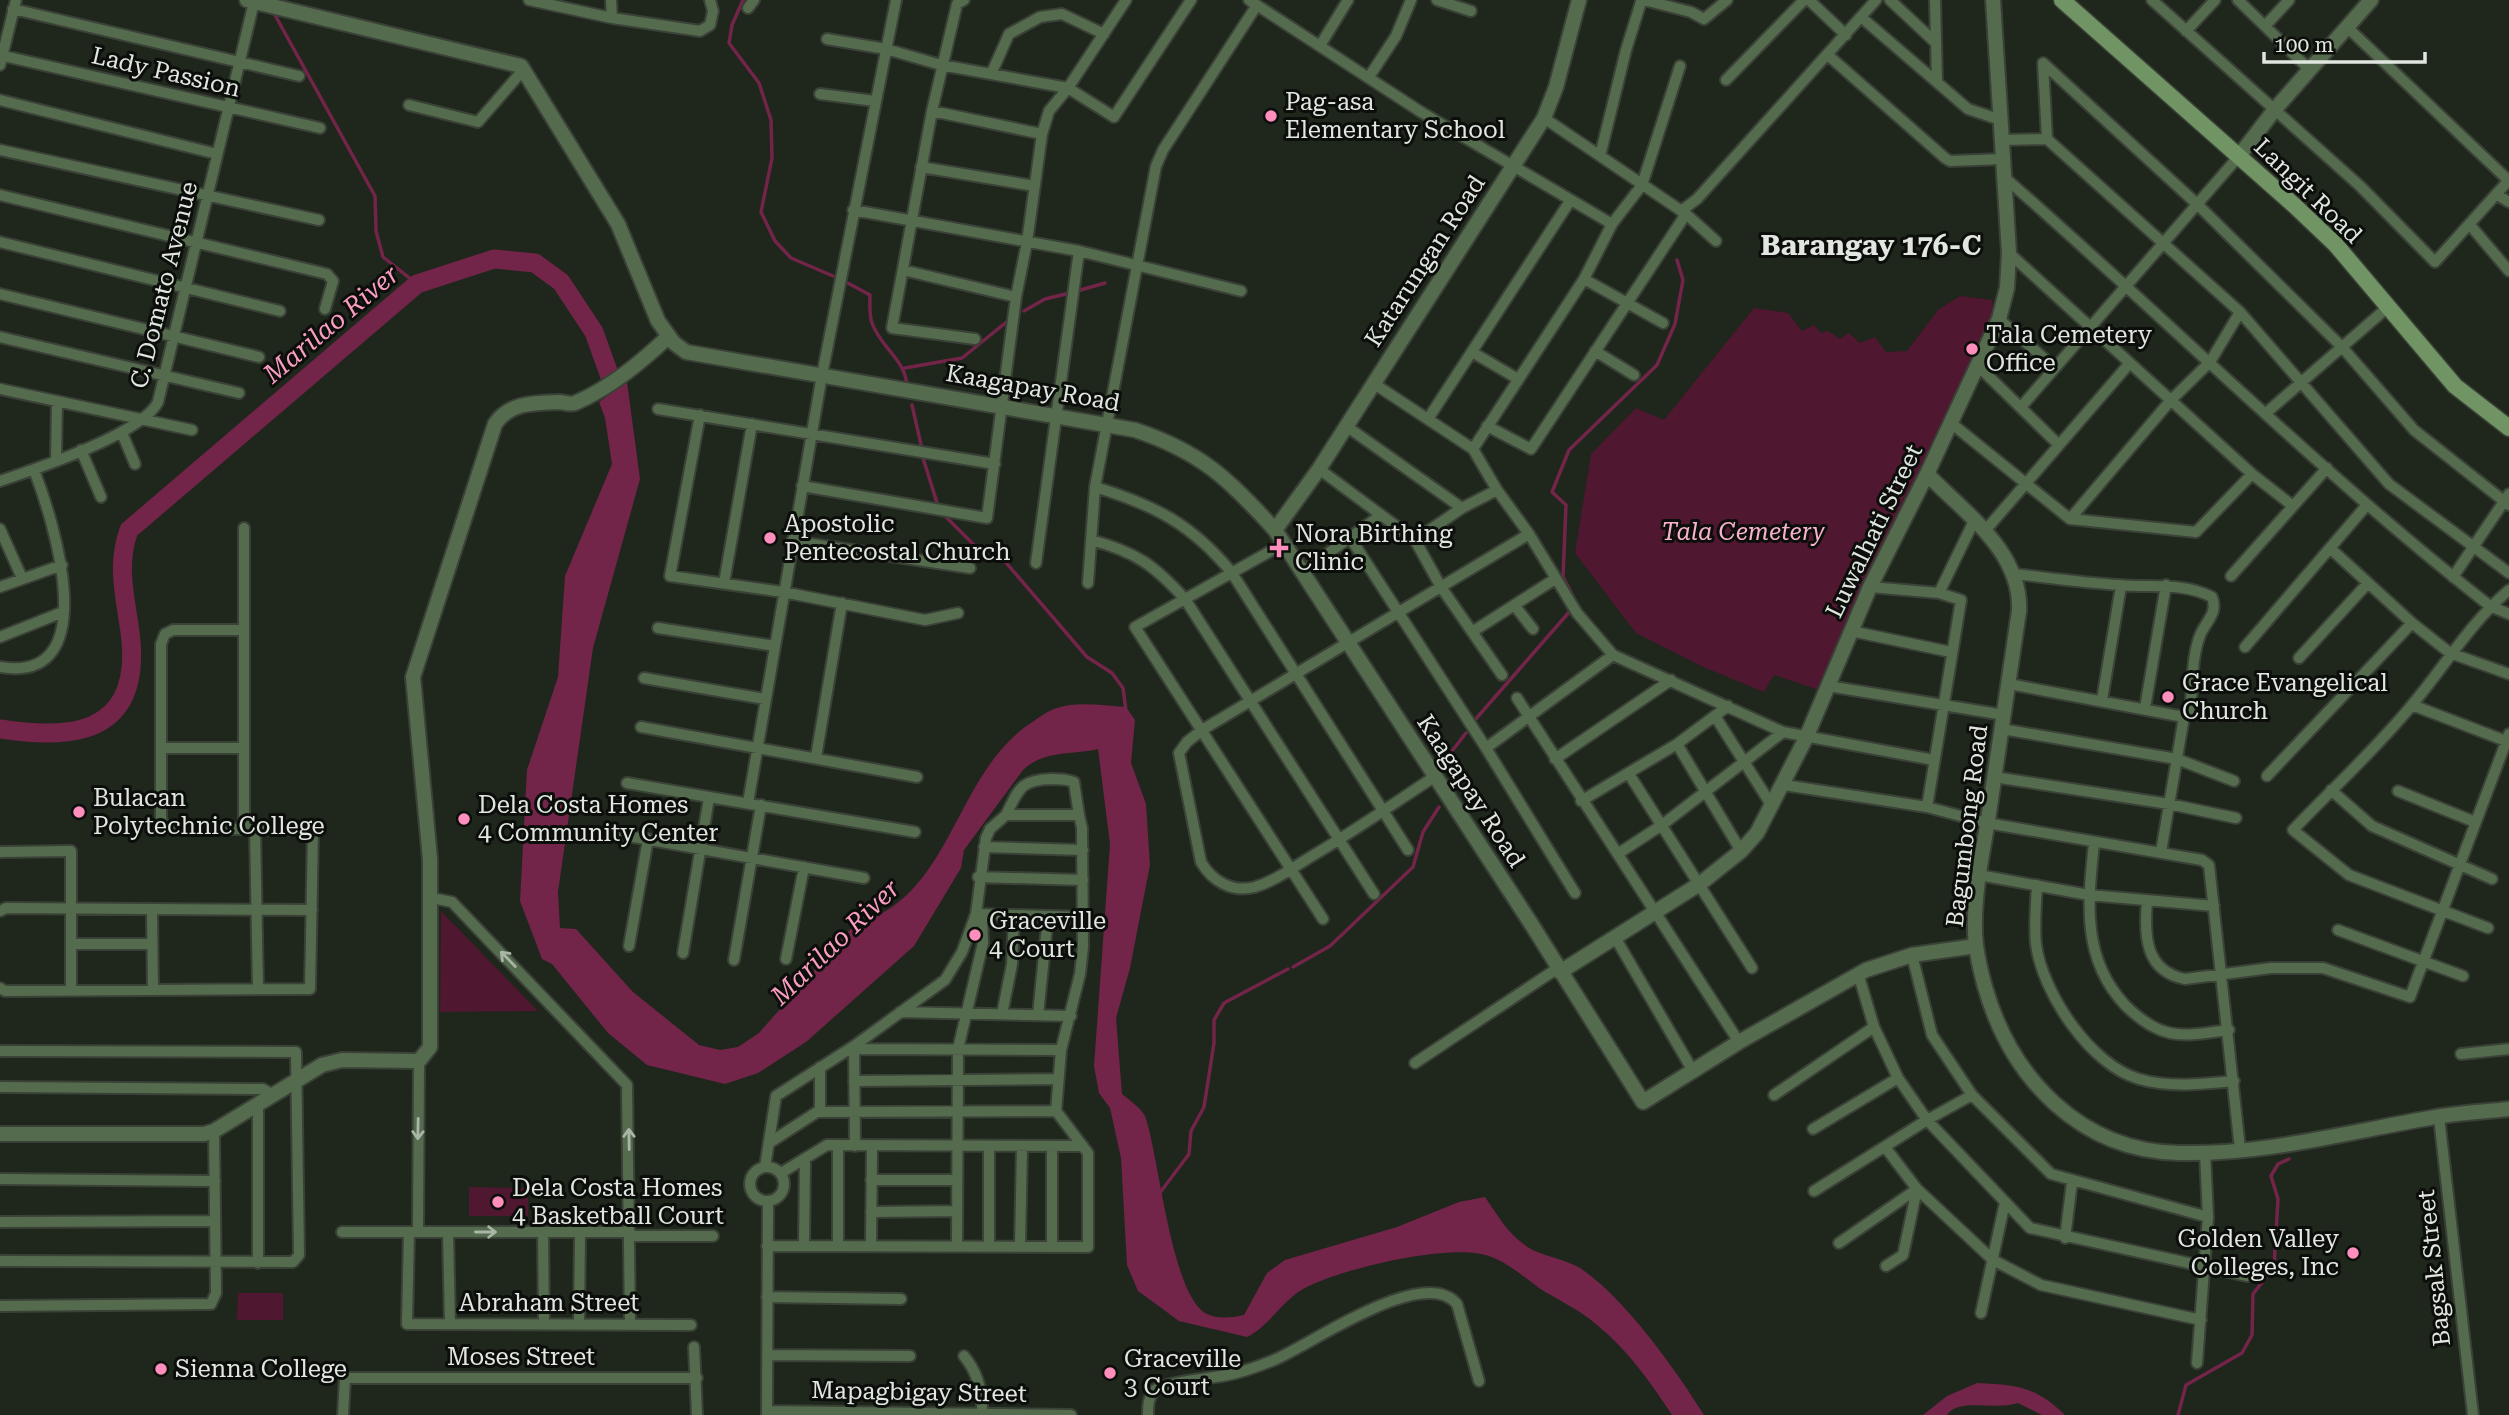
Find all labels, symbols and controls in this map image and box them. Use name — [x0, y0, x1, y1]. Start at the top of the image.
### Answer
scale bar — [2264, 21, 2425, 65]
text: 100 m — [2274, 33, 2334, 57]
street label: Lady Passion — [89, 41, 243, 103]
place label: Pag-asa Elementary School — [1285, 88, 1505, 144]
marker: Pag-asa Elementary School — [1263, 108, 1279, 124]
street label: Langit Road — [2248, 133, 2368, 249]
street label: Katarungan Road — [1359, 170, 1491, 352]
street label: C. Domato Avenue — [125, 179, 203, 391]
district label: Barangay 176-C — [1761, 229, 1981, 262]
water label: Marilao River — [257, 259, 405, 390]
place label: Tala Cemetery Office — [1986, 321, 2153, 377]
marker: Tala Cemetery Office — [1964, 341, 1980, 357]
street label: Kaagapay Road — [944, 359, 1122, 417]
street label: Luwalhati Street — [1820, 440, 1928, 622]
place label: Apostolic Pentecostal Church — [784, 510, 1010, 566]
park label: Tala Cemetery — [1661, 518, 1825, 546]
place label: Nora Birthing Clinic — [1295, 520, 1453, 576]
marker: Apostolic Pentecostal Church — [762, 530, 778, 546]
marker: Nora Birthing Clinic — [1269, 538, 1289, 558]
place label: Grace Evangelical Church — [2182, 669, 2388, 725]
marker: Grace Evangelical Church — [2160, 689, 2176, 705]
street label: Kaagapay Road — [1411, 709, 1531, 873]
street label: Bagumbong Road — [1941, 723, 1993, 929]
place label: Bulacan Polytechnic College — [93, 784, 325, 840]
place label: Dela Costa Homes 4 Community Center — [478, 791, 719, 847]
marker: Bulacan Polytechnic College — [71, 804, 87, 820]
marker: Dela Costa Homes 4 Community Center — [456, 811, 472, 827]
water label: Marilao River — [764, 873, 906, 1012]
place label: Graceville 4 Court — [989, 907, 1106, 963]
marker: Graceville 4 Court — [967, 927, 983, 943]
one-way arrow — [500, 951, 517, 968]
one-way arrow — [411, 1118, 425, 1141]
one-way arrow — [622, 1128, 636, 1151]
place label: Dela Costa Homes 4 Basketball Court — [512, 1174, 724, 1230]
street label: Bagsak Street — [2412, 1188, 2456, 1347]
marker: Dela Costa Homes 4 Basketball Court — [490, 1194, 506, 1210]
one-way arrow — [475, 1225, 498, 1239]
place label: Golden Valley Colleges, Inc — [2177, 1225, 2340, 1281]
marker: Golden Valley Colleges, Inc — [2345, 1245, 2361, 1261]
street label: Abraham Street — [459, 1289, 639, 1317]
street label: Moses Street — [447, 1343, 595, 1371]
place label: Graceville 3 Court — [1124, 1345, 1241, 1401]
place label: Sienna College — [175, 1355, 347, 1383]
marker: Sienna College — [153, 1361, 169, 1377]
marker: Graceville 3 Court — [1102, 1365, 1118, 1381]
street label: Mapagbigay Street — [811, 1376, 1027, 1408]

